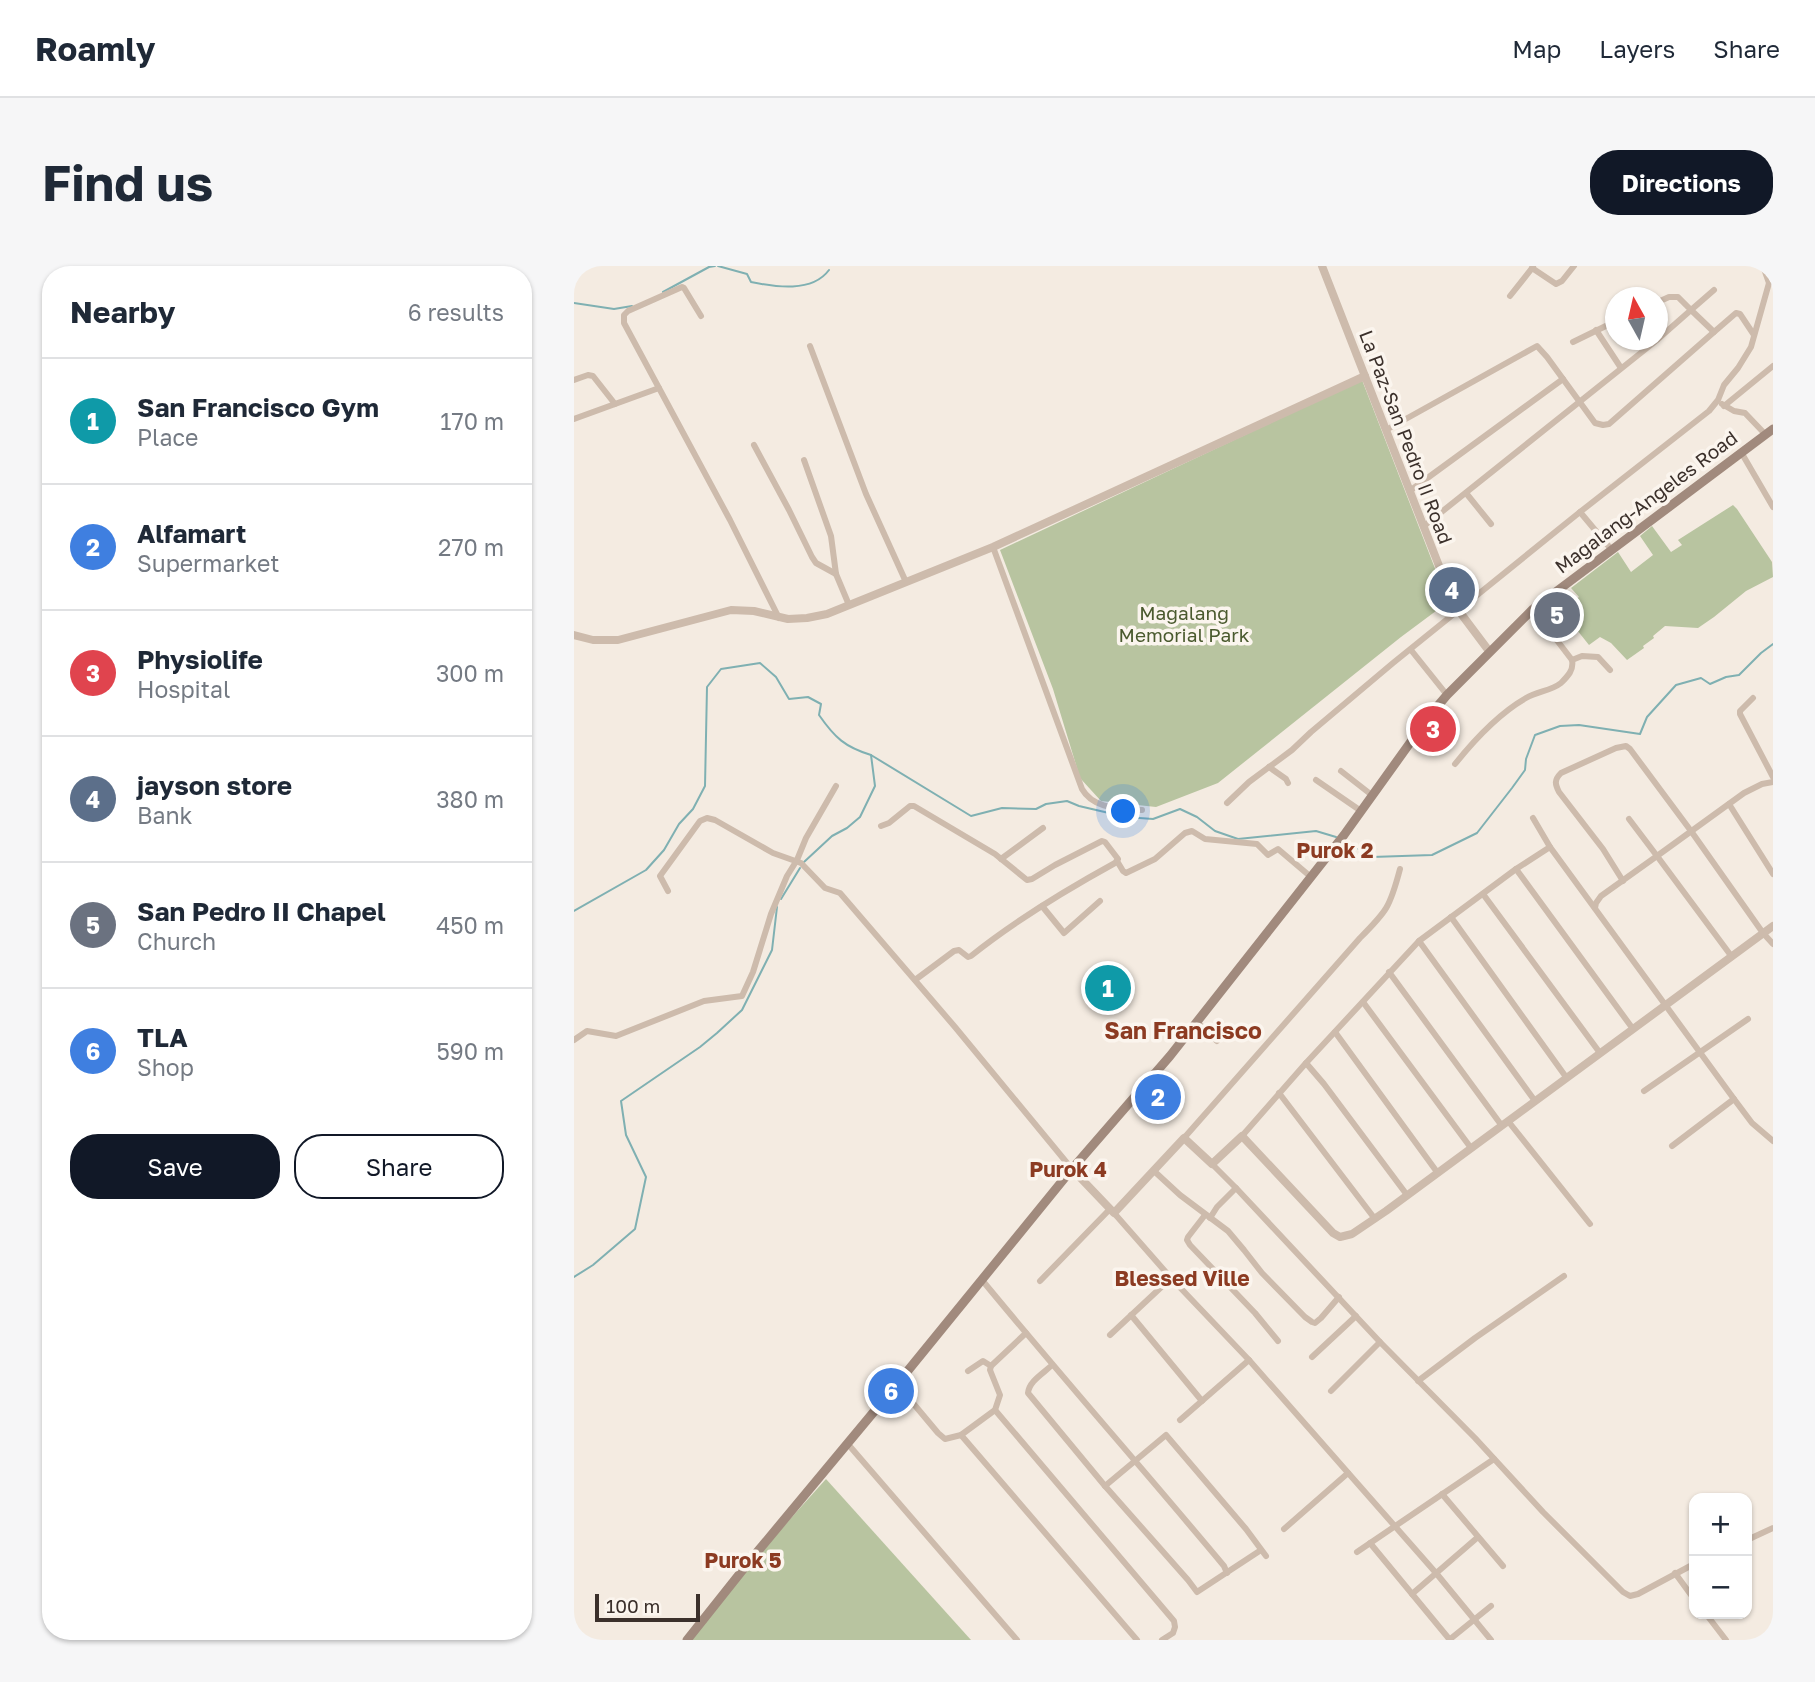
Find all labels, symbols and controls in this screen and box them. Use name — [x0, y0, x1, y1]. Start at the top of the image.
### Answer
text: Roamly — [35, 29, 155, 68]
text: Map — [1512, 34, 1561, 63]
text: Layers — [1599, 34, 1675, 63]
text: Share — [1713, 34, 1780, 63]
button: Directions — [1590, 150, 1773, 215]
text: Find us — [42, 153, 213, 212]
north arrow — [1605, 287, 1668, 350]
text: Nearby — [70, 294, 175, 330]
text: 6 results — [408, 298, 504, 326]
street label: La Paz-San Pedro II Road — [1355, 327, 1458, 547]
text: San Francisco Gym — [137, 392, 379, 423]
text: 1 — [87, 407, 99, 435]
text: 170 m — [440, 407, 504, 435]
text: Place — [137, 423, 198, 451]
street label: Magalang-Angeles Road — [1550, 426, 1741, 578]
text: Alfamart — [137, 518, 246, 549]
text: 2 — [86, 533, 100, 561]
text: 270 m — [438, 533, 504, 561]
text: Supermarket — [137, 549, 280, 577]
pin: 4 — [1429, 564, 1475, 616]
pin: 5 — [1534, 589, 1580, 641]
park label: Magalang Memorial Park — [1119, 601, 1250, 646]
text: Physiolife — [137, 644, 263, 675]
text: 3 — [86, 659, 100, 687]
text: 300 m — [436, 659, 504, 687]
text: Hospital — [137, 675, 230, 703]
pin: 3 — [1410, 703, 1456, 755]
text: jayson store — [137, 770, 292, 801]
text: 4 — [86, 785, 100, 813]
text: 380 m — [436, 785, 504, 813]
your location — [1106, 794, 1140, 828]
text: Bank — [137, 801, 193, 829]
district label: Purok 2 — [1296, 837, 1374, 863]
text: San Pedro II Chapel — [137, 896, 386, 927]
text: 5 — [86, 911, 100, 939]
text: 450 m — [436, 911, 504, 939]
text: Church — [137, 927, 216, 955]
pin: 1 — [1085, 962, 1131, 1014]
district label: San Francisco — [1104, 1016, 1262, 1044]
text: TLA — [137, 1022, 188, 1053]
text: 6 — [86, 1037, 100, 1065]
text: 590 m — [436, 1037, 504, 1065]
text: Shop — [137, 1053, 194, 1081]
pin: 2 — [1135, 1071, 1181, 1123]
button: Save — [70, 1134, 280, 1199]
button: Share — [294, 1134, 504, 1199]
district label: Purok 4 — [1029, 1156, 1107, 1182]
district label: Blessed Ville — [1114, 1265, 1250, 1291]
pin: 6 — [868, 1365, 914, 1417]
map controls — [1689, 1493, 1752, 1619]
button: + — [1689, 1493, 1752, 1556]
district label: Purok 5 — [704, 1547, 782, 1573]
button: − — [1689, 1556, 1752, 1619]
scale bar — [595, 1591, 700, 1623]
text: 100 m — [606, 1594, 660, 1617]

